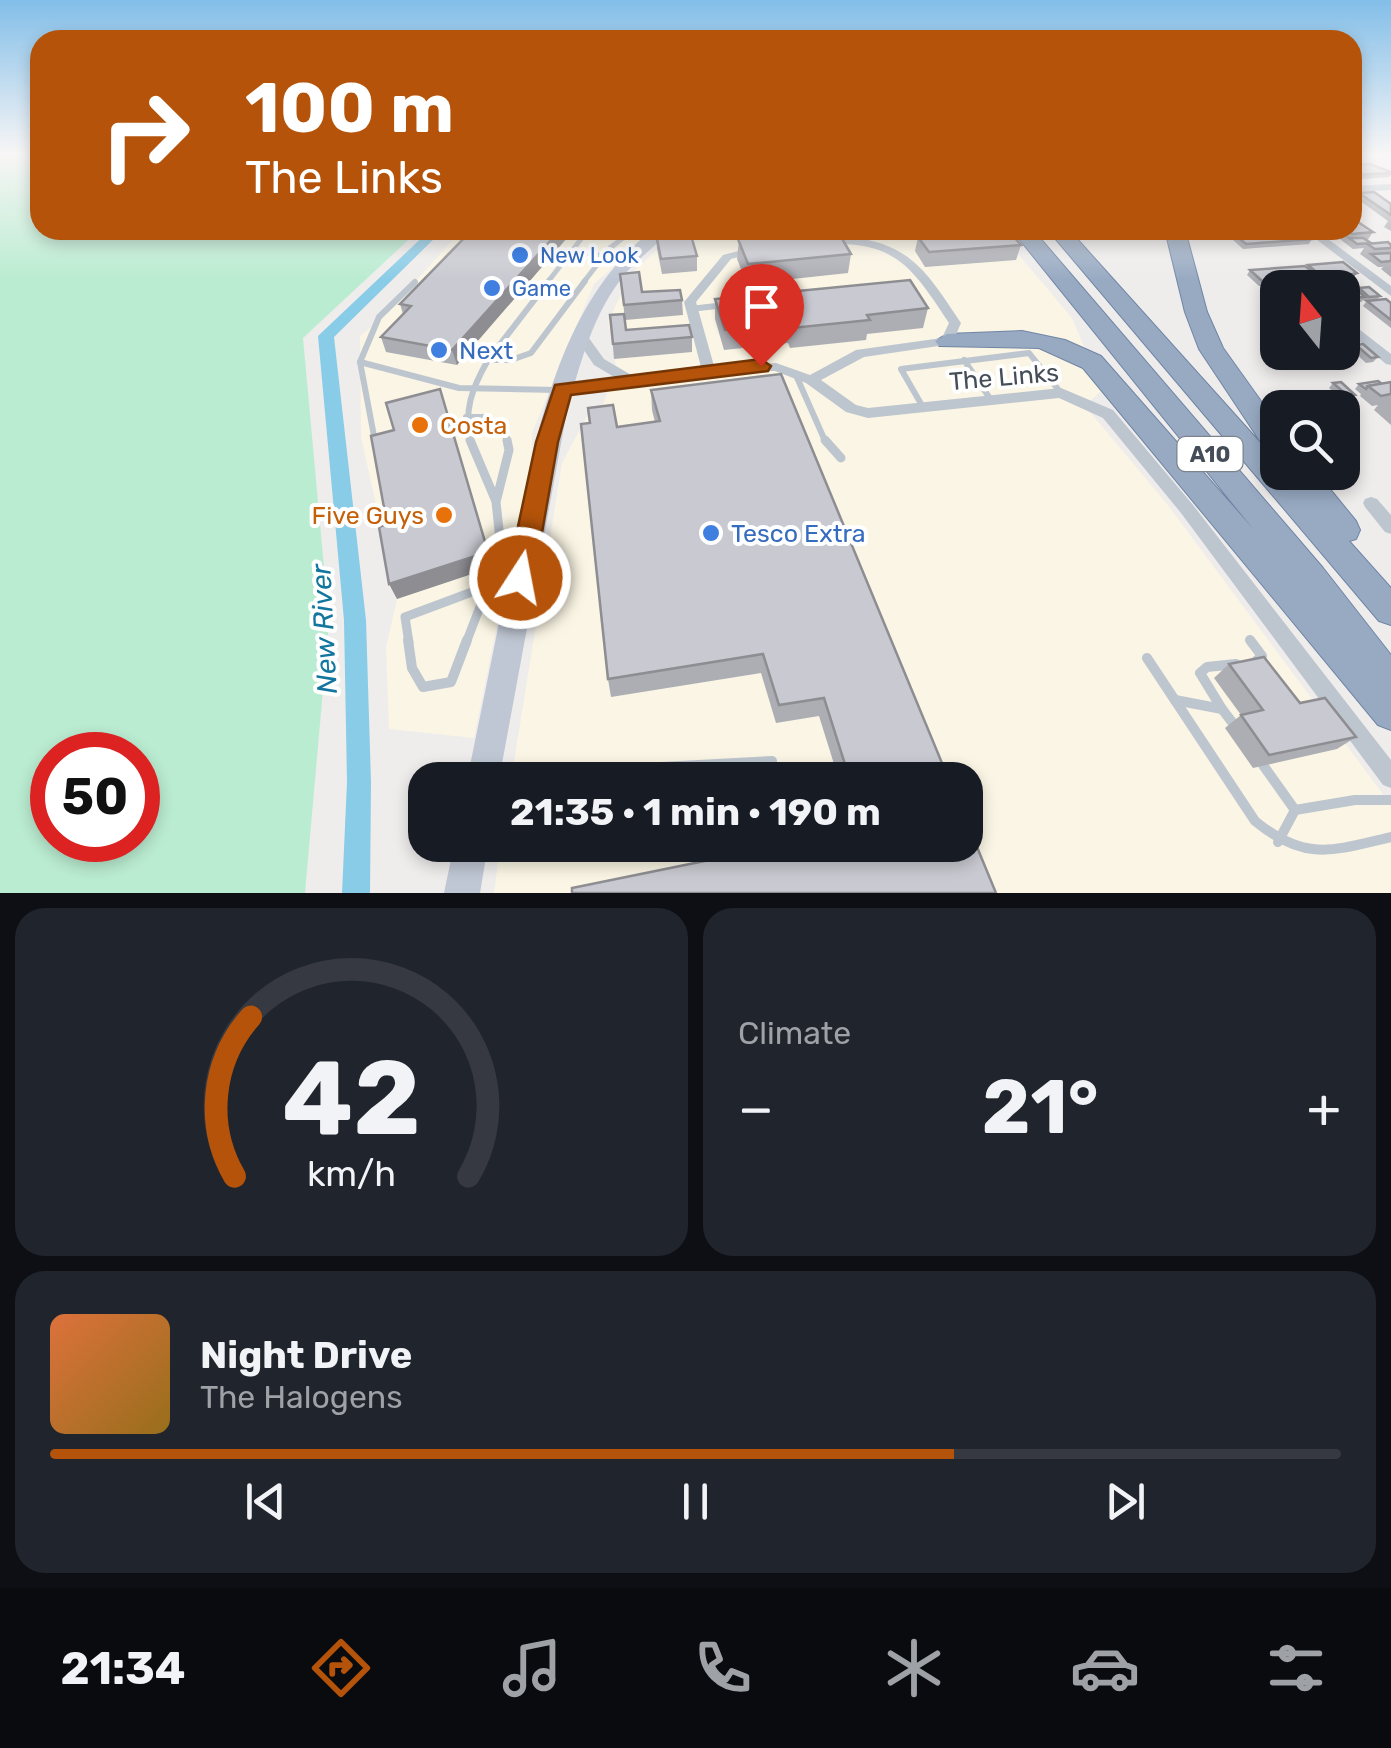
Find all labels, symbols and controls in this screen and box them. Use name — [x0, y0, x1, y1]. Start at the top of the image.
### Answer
text: 100 m — [245, 67, 454, 150]
icon: right — [80, 70, 210, 200]
text: The Links — [245, 151, 443, 204]
place label: New Look — [540, 242, 639, 269]
marker: New Look — [509, 244, 531, 266]
pin — [719, 264, 804, 367]
north arrow — [1260, 270, 1360, 370]
map controls — [1260, 270, 1360, 490]
place label: Game — [512, 275, 571, 302]
marker: Game — [481, 277, 503, 299]
icon: arrive — [734, 279, 789, 334]
place label: Next — [459, 336, 514, 365]
marker: Next — [428, 339, 450, 361]
street label: The Links — [948, 358, 1060, 396]
button: search — [1260, 390, 1360, 490]
place label: Costa — [440, 411, 507, 440]
marker: Costa — [409, 414, 431, 436]
road number: A10 — [1178, 437, 1242, 471]
place label: Five Guys — [312, 501, 424, 530]
marker: Five Guys — [433, 504, 455, 526]
place label: Tesco Extra — [731, 519, 866, 548]
marker: Tesco Extra — [700, 522, 722, 544]
position arrow — [468, 526, 572, 630]
water label: New River — [304, 562, 344, 695]
speed limit sign: 50 — [30, 732, 160, 862]
text: 21:35 · 1 min · 190 m — [510, 789, 881, 835]
text: Climate — [738, 1014, 851, 1052]
text: 42 — [282, 1037, 421, 1160]
text: 21° — [982, 1063, 1099, 1152]
text: − — [738, 1076, 774, 1141]
text: + — [1307, 1076, 1341, 1141]
text: km/h — [307, 1153, 396, 1195]
text: Night Drive — [200, 1332, 412, 1378]
text: The Halogens — [200, 1378, 403, 1416]
icon: previous — [238, 1474, 293, 1529]
icon: pause — [668, 1474, 723, 1529]
icon: next — [1098, 1474, 1153, 1529]
icon: directions — [306, 1633, 376, 1703]
icon: music — [497, 1633, 567, 1703]
icon: phone — [688, 1633, 758, 1703]
icon: climate — [879, 1633, 949, 1703]
icon: car — [1070, 1633, 1140, 1703]
icon: filters — [1261, 1633, 1331, 1703]
text: 21:34 — [60, 1642, 186, 1695]

